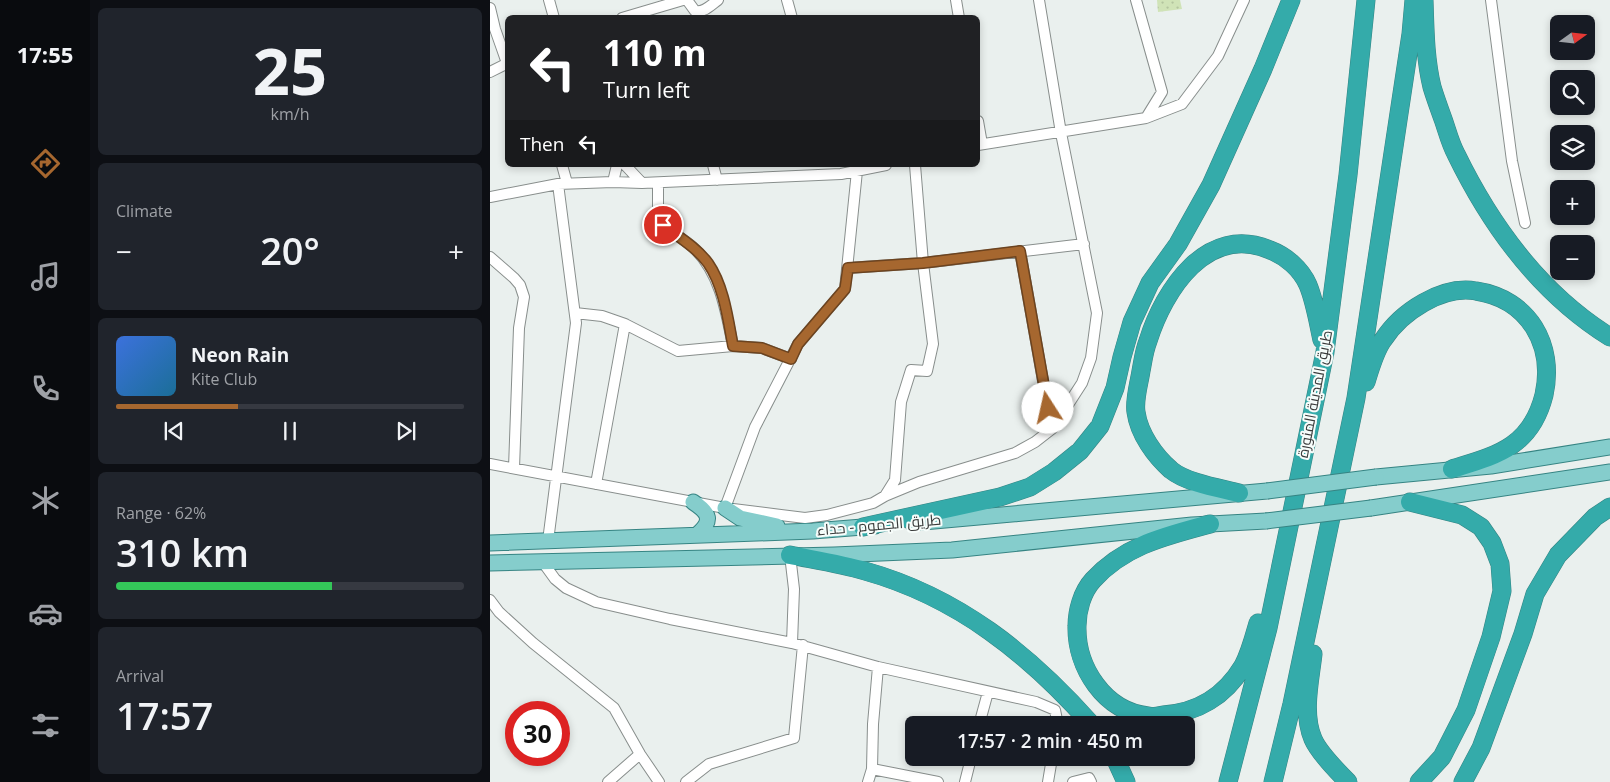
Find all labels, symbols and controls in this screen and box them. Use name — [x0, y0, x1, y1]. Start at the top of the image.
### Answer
north arrow — [1550, 15, 1595, 60]
map controls — [1550, 15, 1595, 280]
text: 25 — [253, 26, 327, 114]
text: 110 m — [603, 29, 707, 76]
icon: left — [520, 35, 585, 100]
text: 17:55 — [17, 39, 73, 69]
button: search — [1550, 70, 1595, 115]
text: Turn left — [603, 74, 690, 104]
text: km/h — [271, 103, 309, 125]
button: layers — [1550, 125, 1595, 170]
icon: left — [574, 130, 602, 158]
text: Then — [520, 131, 564, 157]
icon: directions — [28, 146, 63, 181]
button: + — [1550, 180, 1595, 225]
text: Climate — [116, 200, 173, 222]
pin — [642, 204, 684, 246]
icon: arrive — [649, 211, 677, 239]
text: 20° — [260, 224, 320, 276]
text: − — [116, 232, 132, 270]
text: + — [448, 232, 464, 270]
button: − — [1550, 235, 1595, 280]
icon: music — [28, 259, 63, 294]
street label: طريق المدينة المنورة — [1292, 328, 1337, 459]
text: Neon Rain — [191, 342, 289, 368]
text: Kite Club — [191, 368, 257, 390]
icon: phone — [28, 371, 63, 406]
position arrow — [1021, 381, 1073, 433]
icon: previous — [160, 417, 188, 445]
icon: pause — [276, 417, 304, 445]
icon: next — [392, 417, 420, 445]
icon: climate — [28, 483, 63, 518]
text: Range · 62% — [116, 502, 206, 524]
street label: طريق الجموم - حداء — [816, 509, 942, 540]
text: 310 km — [116, 526, 249, 578]
icon: car — [28, 596, 63, 631]
text: Arrival — [116, 665, 164, 687]
text: 17:57 — [116, 689, 213, 741]
speed limit sign: 30 — [505, 701, 570, 766]
icon: filters — [28, 708, 63, 743]
text: 17:57 · 2 min · 450 m — [957, 728, 1143, 754]

